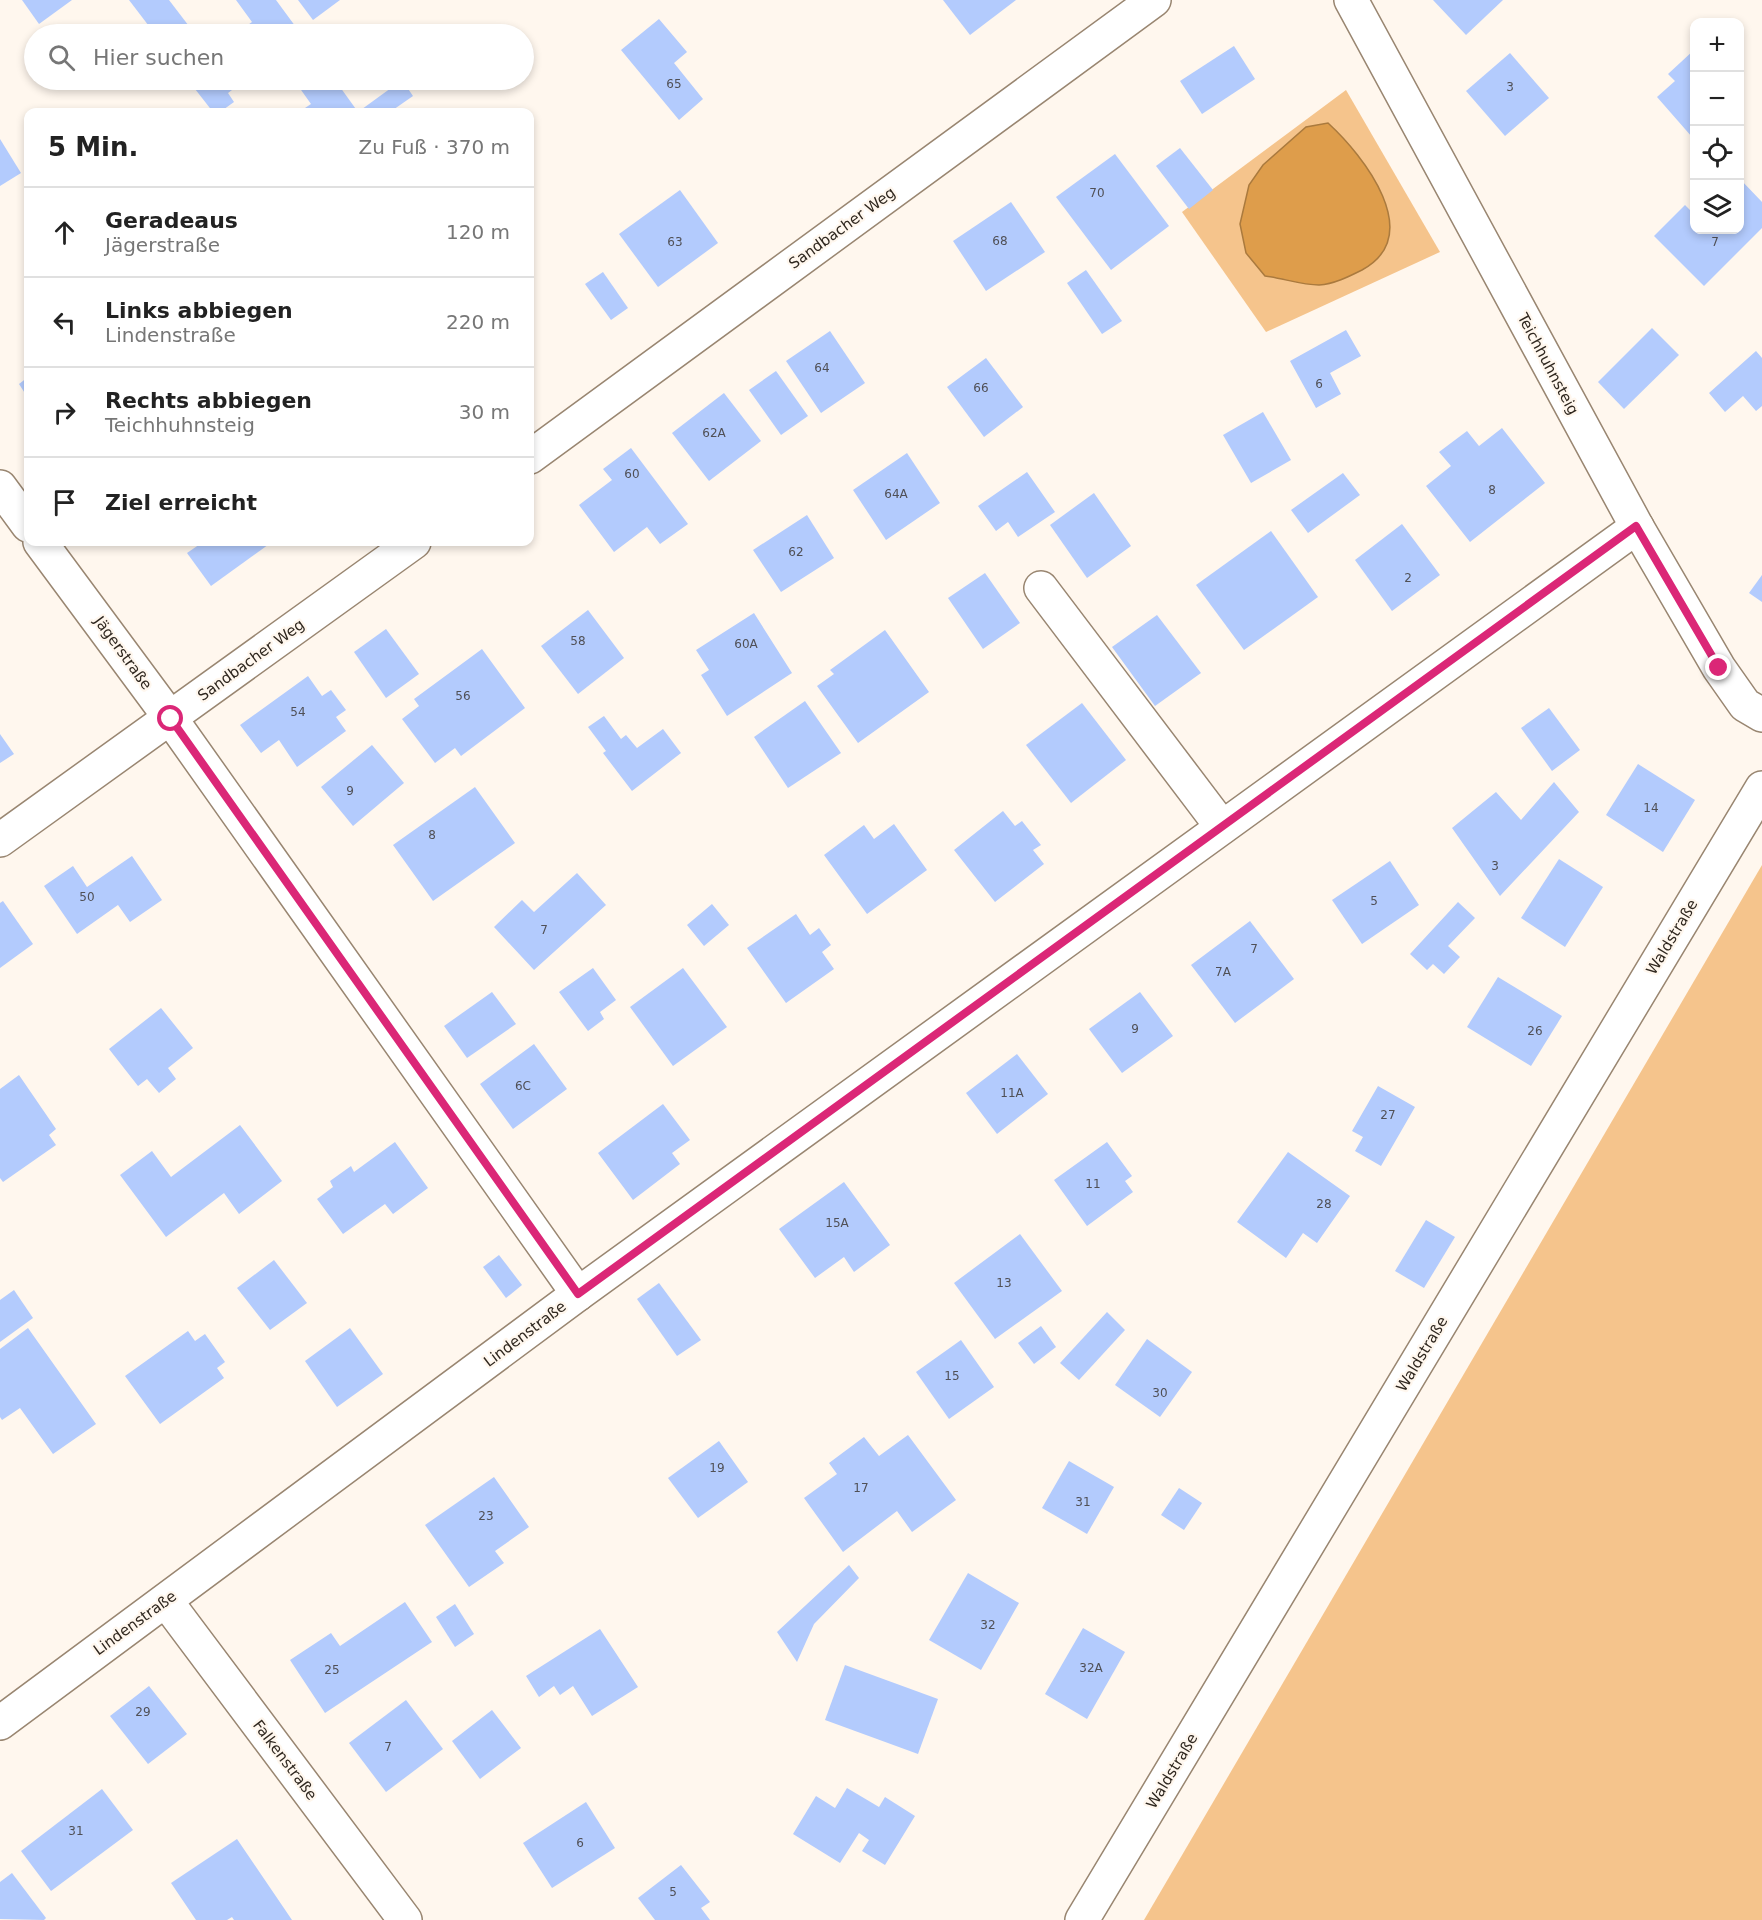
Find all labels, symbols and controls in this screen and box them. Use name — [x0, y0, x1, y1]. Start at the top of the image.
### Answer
map controls — [1690, 18, 1744, 234]
button: + — [1690, 18, 1744, 72]
search box — [24, 24, 534, 90]
icon: search — [45, 41, 78, 74]
text: Hier suchen — [93, 45, 224, 70]
button: − — [1690, 72, 1744, 126]
house number: 65 — [666, 77, 682, 91]
house number: 3 — [1506, 80, 1514, 94]
button: locate — [1690, 126, 1744, 180]
text: 5 Min. — [48, 132, 138, 162]
text: Zu Fuß · 370 m — [358, 135, 510, 159]
button: layers — [1690, 180, 1744, 234]
street label: Sandbacher Weg — [785, 183, 899, 273]
house number: 70 — [1089, 186, 1105, 200]
text: Geradeaus — [105, 208, 238, 233]
icon: ahead — [48, 216, 81, 249]
text: 120 m — [446, 220, 510, 244]
text: Jägerstraße — [105, 233, 220, 257]
house number: 68 — [992, 234, 1008, 248]
house number: 63 — [667, 235, 683, 249]
house number: 7 — [1711, 235, 1719, 249]
text: Links abbiegen — [105, 298, 293, 323]
icon: left — [48, 306, 81, 339]
street label: Teichhuhnsteig — [1513, 309, 1582, 418]
text: 220 m — [446, 310, 510, 334]
text: Lindenstraße — [105, 323, 236, 347]
house number: 64 — [814, 361, 830, 375]
house number: 6 — [1315, 377, 1323, 391]
house number: 66 — [973, 381, 989, 395]
text: Rechts abbiegen — [105, 388, 312, 413]
icon: right — [48, 396, 81, 429]
text: 30 m — [459, 400, 510, 424]
text: Teichhuhnsteig — [105, 413, 255, 437]
house number: 62A — [702, 426, 727, 440]
house number: 60 — [624, 467, 640, 481]
house number: 8 — [1488, 483, 1496, 497]
icon: arrive — [48, 486, 81, 519]
house number: 64A — [884, 487, 909, 501]
text: Ziel erreicht — [105, 490, 257, 515]
house number: 62 — [788, 545, 804, 559]
house number: 2 — [1404, 571, 1412, 585]
street label: Jägerstraße — [90, 612, 156, 693]
street label: Sandbacher Weg — [194, 615, 308, 705]
house number: 58 — [570, 634, 586, 648]
house number: 60A — [734, 637, 759, 651]
route end — [1705, 654, 1731, 680]
house number: 56 — [455, 689, 471, 703]
route start — [157, 705, 183, 731]
house number: 54 — [290, 705, 306, 719]
house number: 9 — [346, 784, 354, 798]
house number: 14 — [1643, 801, 1659, 815]
house number: 8 — [428, 828, 436, 842]
house number: 3 — [1491, 859, 1499, 873]
house number: 50 — [79, 890, 95, 904]
house number: 5 — [1370, 894, 1378, 908]
street label: Waldstraße — [1643, 896, 1701, 978]
house number: 7 — [540, 923, 548, 937]
house number: 7 — [1250, 942, 1258, 956]
house number: 7A — [1215, 965, 1232, 979]
house number: 9 — [1131, 1022, 1139, 1036]
house number: 26 — [1527, 1024, 1543, 1038]
house number: 6C — [515, 1079, 531, 1093]
house number: 11A — [1000, 1086, 1025, 1100]
house number: 27 — [1380, 1108, 1396, 1122]
house number: 11 — [1085, 1177, 1101, 1191]
house number: 28 — [1316, 1197, 1332, 1211]
house number: 15A — [825, 1216, 850, 1230]
house number: 13 — [996, 1276, 1012, 1290]
street label: Lindenstraße — [480, 1297, 570, 1371]
street label: Waldstraße — [1393, 1313, 1451, 1395]
house number: 15 — [944, 1369, 960, 1383]
house number: 30 — [1152, 1386, 1168, 1400]
house number: 19 — [709, 1461, 725, 1475]
house number: 17 — [853, 1481, 869, 1495]
house number: 31 — [1075, 1495, 1091, 1509]
house number: 23 — [478, 1509, 494, 1523]
street label: Lindenstraße — [90, 1587, 180, 1659]
house number: 32 — [980, 1618, 996, 1632]
house number: 32A — [1079, 1661, 1104, 1675]
house number: 25 — [324, 1663, 340, 1677]
house number: 29 — [135, 1705, 151, 1719]
street label: Falkenstraße — [249, 1717, 321, 1803]
street label: Waldstraße — [1143, 1730, 1201, 1812]
house number: 7 — [384, 1740, 392, 1754]
house number: 31 — [68, 1824, 84, 1838]
house number: 6 — [576, 1836, 584, 1850]
house number: 5 — [669, 1885, 677, 1899]

